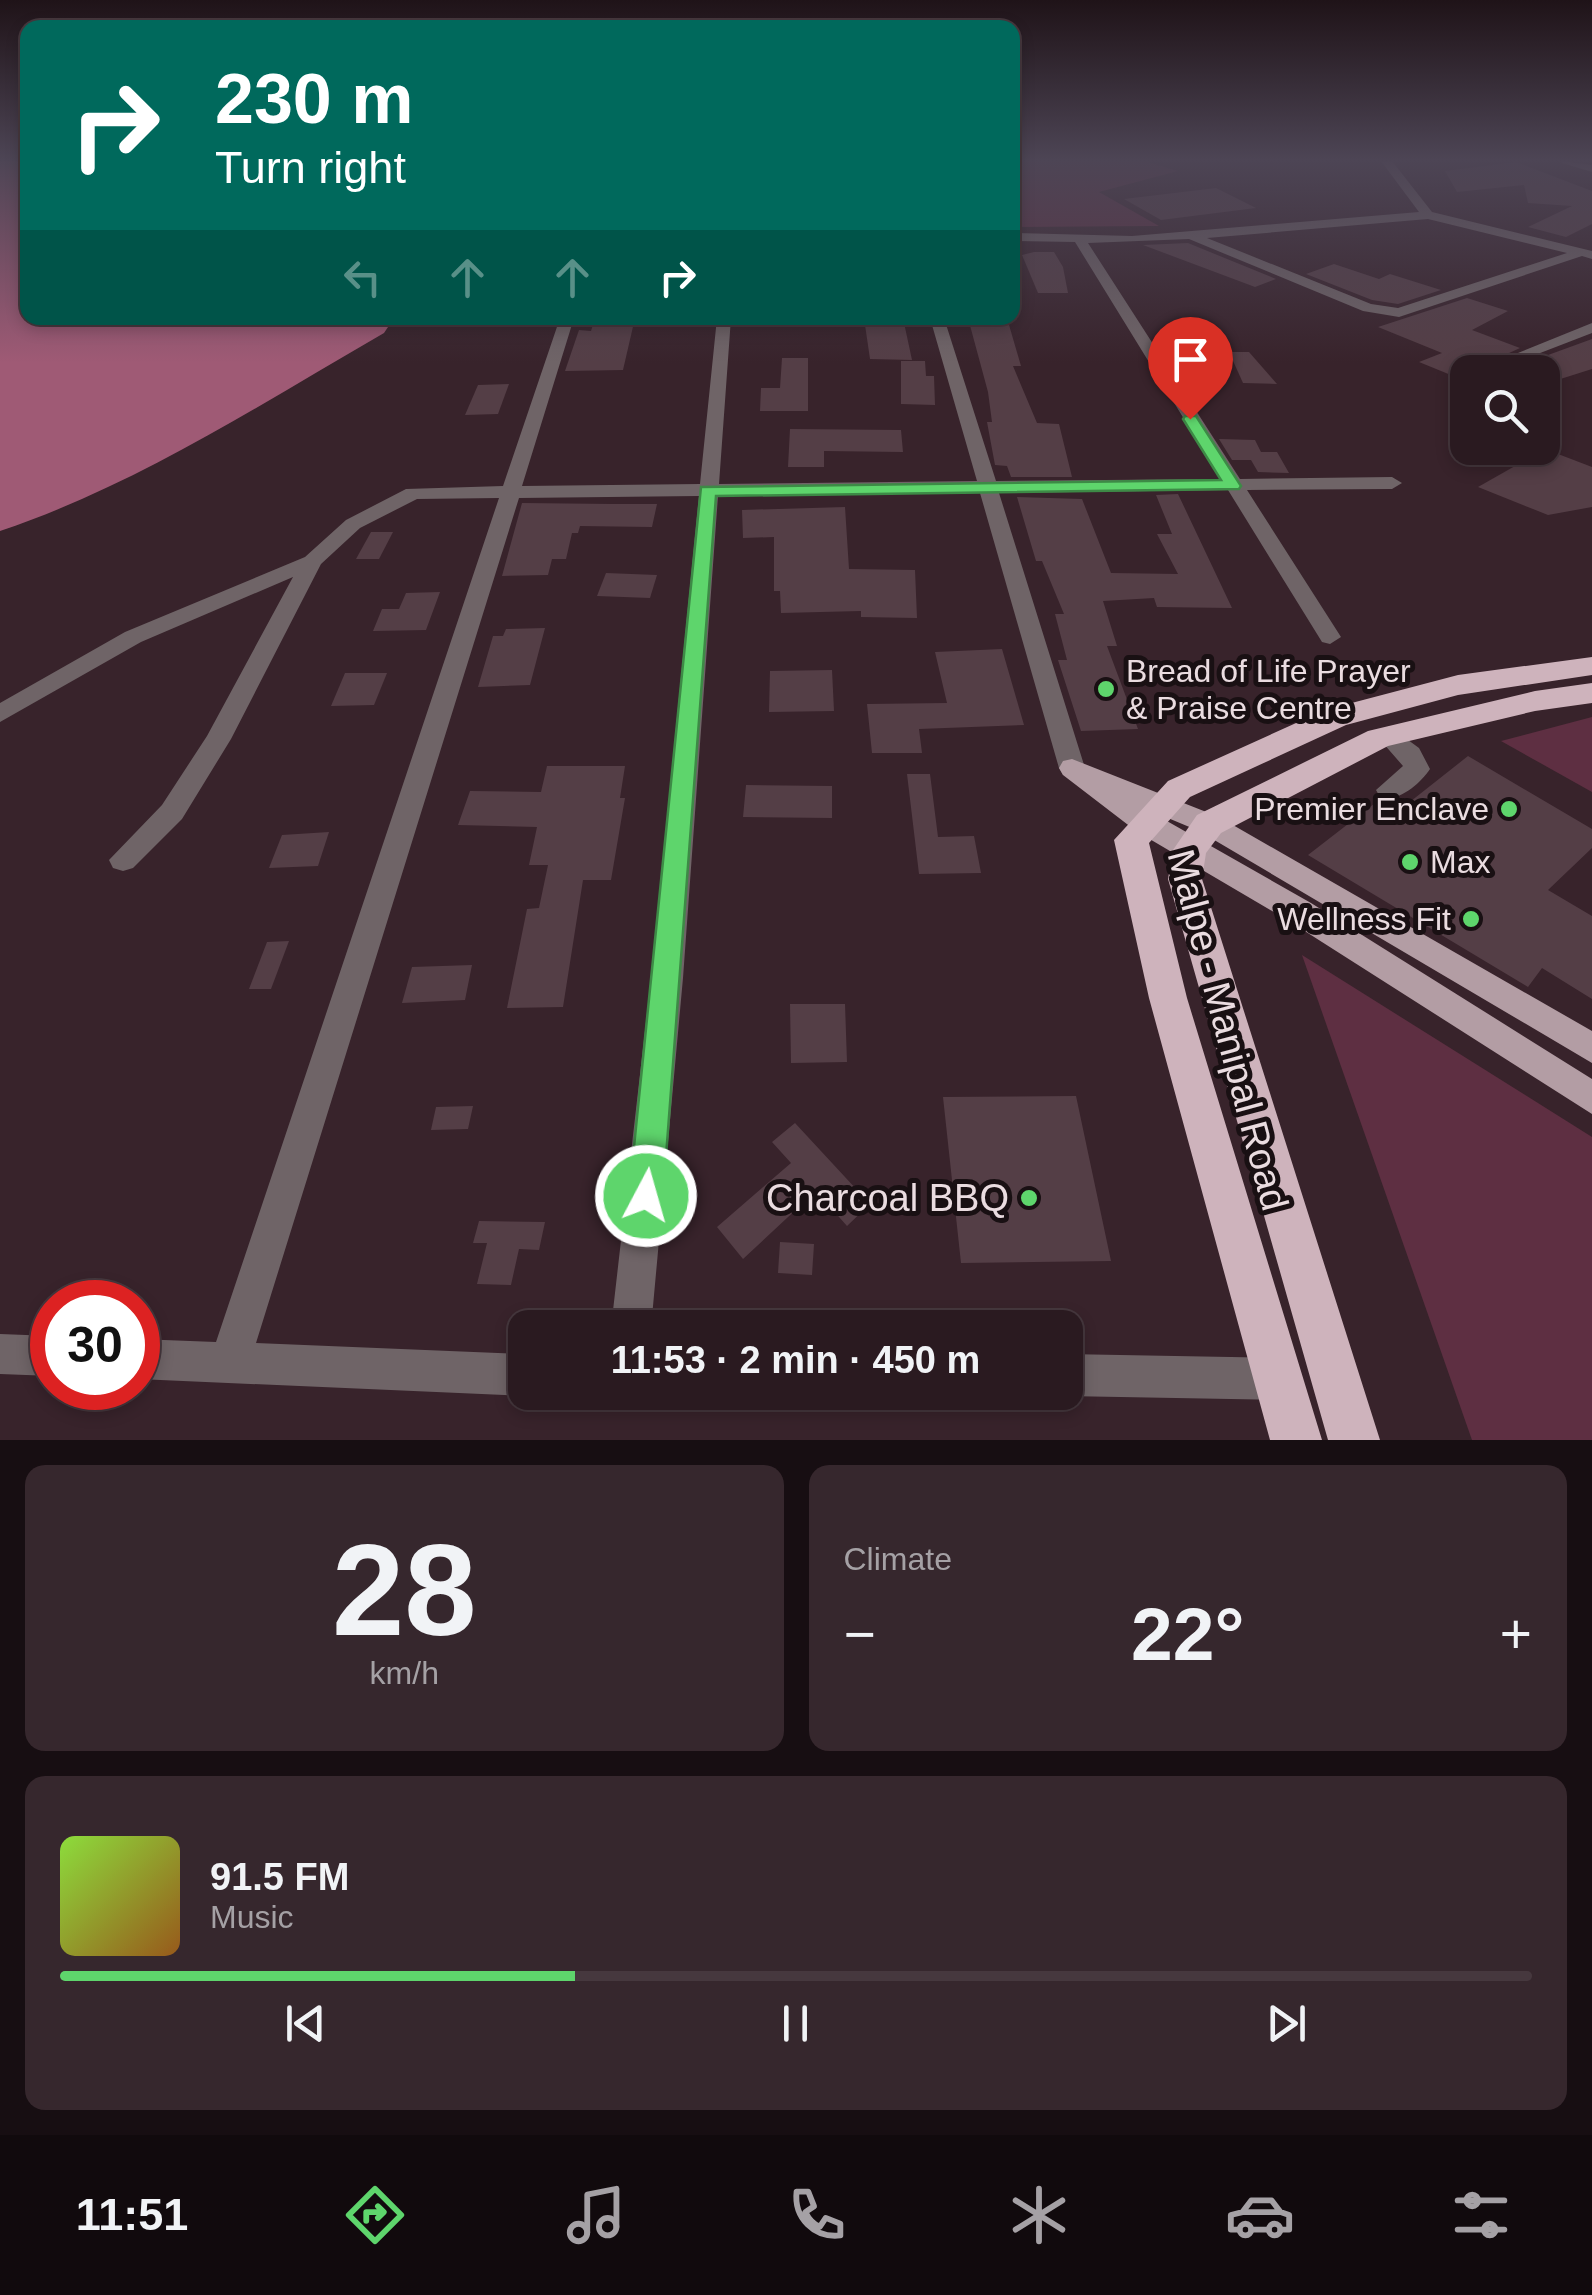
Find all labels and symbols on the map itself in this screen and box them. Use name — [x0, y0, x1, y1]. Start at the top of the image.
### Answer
pin — [1148, 317, 1233, 420]
place label: Bread of Life Prayer & Praise Centre — [1126, 653, 1411, 726]
marker: Bread of Life Prayer & Praise Centre — [1095, 678, 1117, 700]
place label: Premier Enclave — [1254, 791, 1489, 827]
marker: Premier Enclave — [1498, 798, 1520, 820]
place label: Max — [1430, 844, 1490, 880]
street label: Malpe - Manipal Road — [1160, 845, 1296, 1215]
marker: Max — [1399, 851, 1421, 873]
place label: Wellness Fit — [1277, 901, 1451, 937]
marker: Wellness Fit — [1460, 908, 1482, 930]
position arrow — [594, 1144, 698, 1248]
place label: Charcoal BBQ — [766, 1177, 1009, 1219]
marker: Charcoal BBQ — [1018, 1187, 1040, 1209]
speed limit sign: 30 — [30, 1280, 160, 1410]

